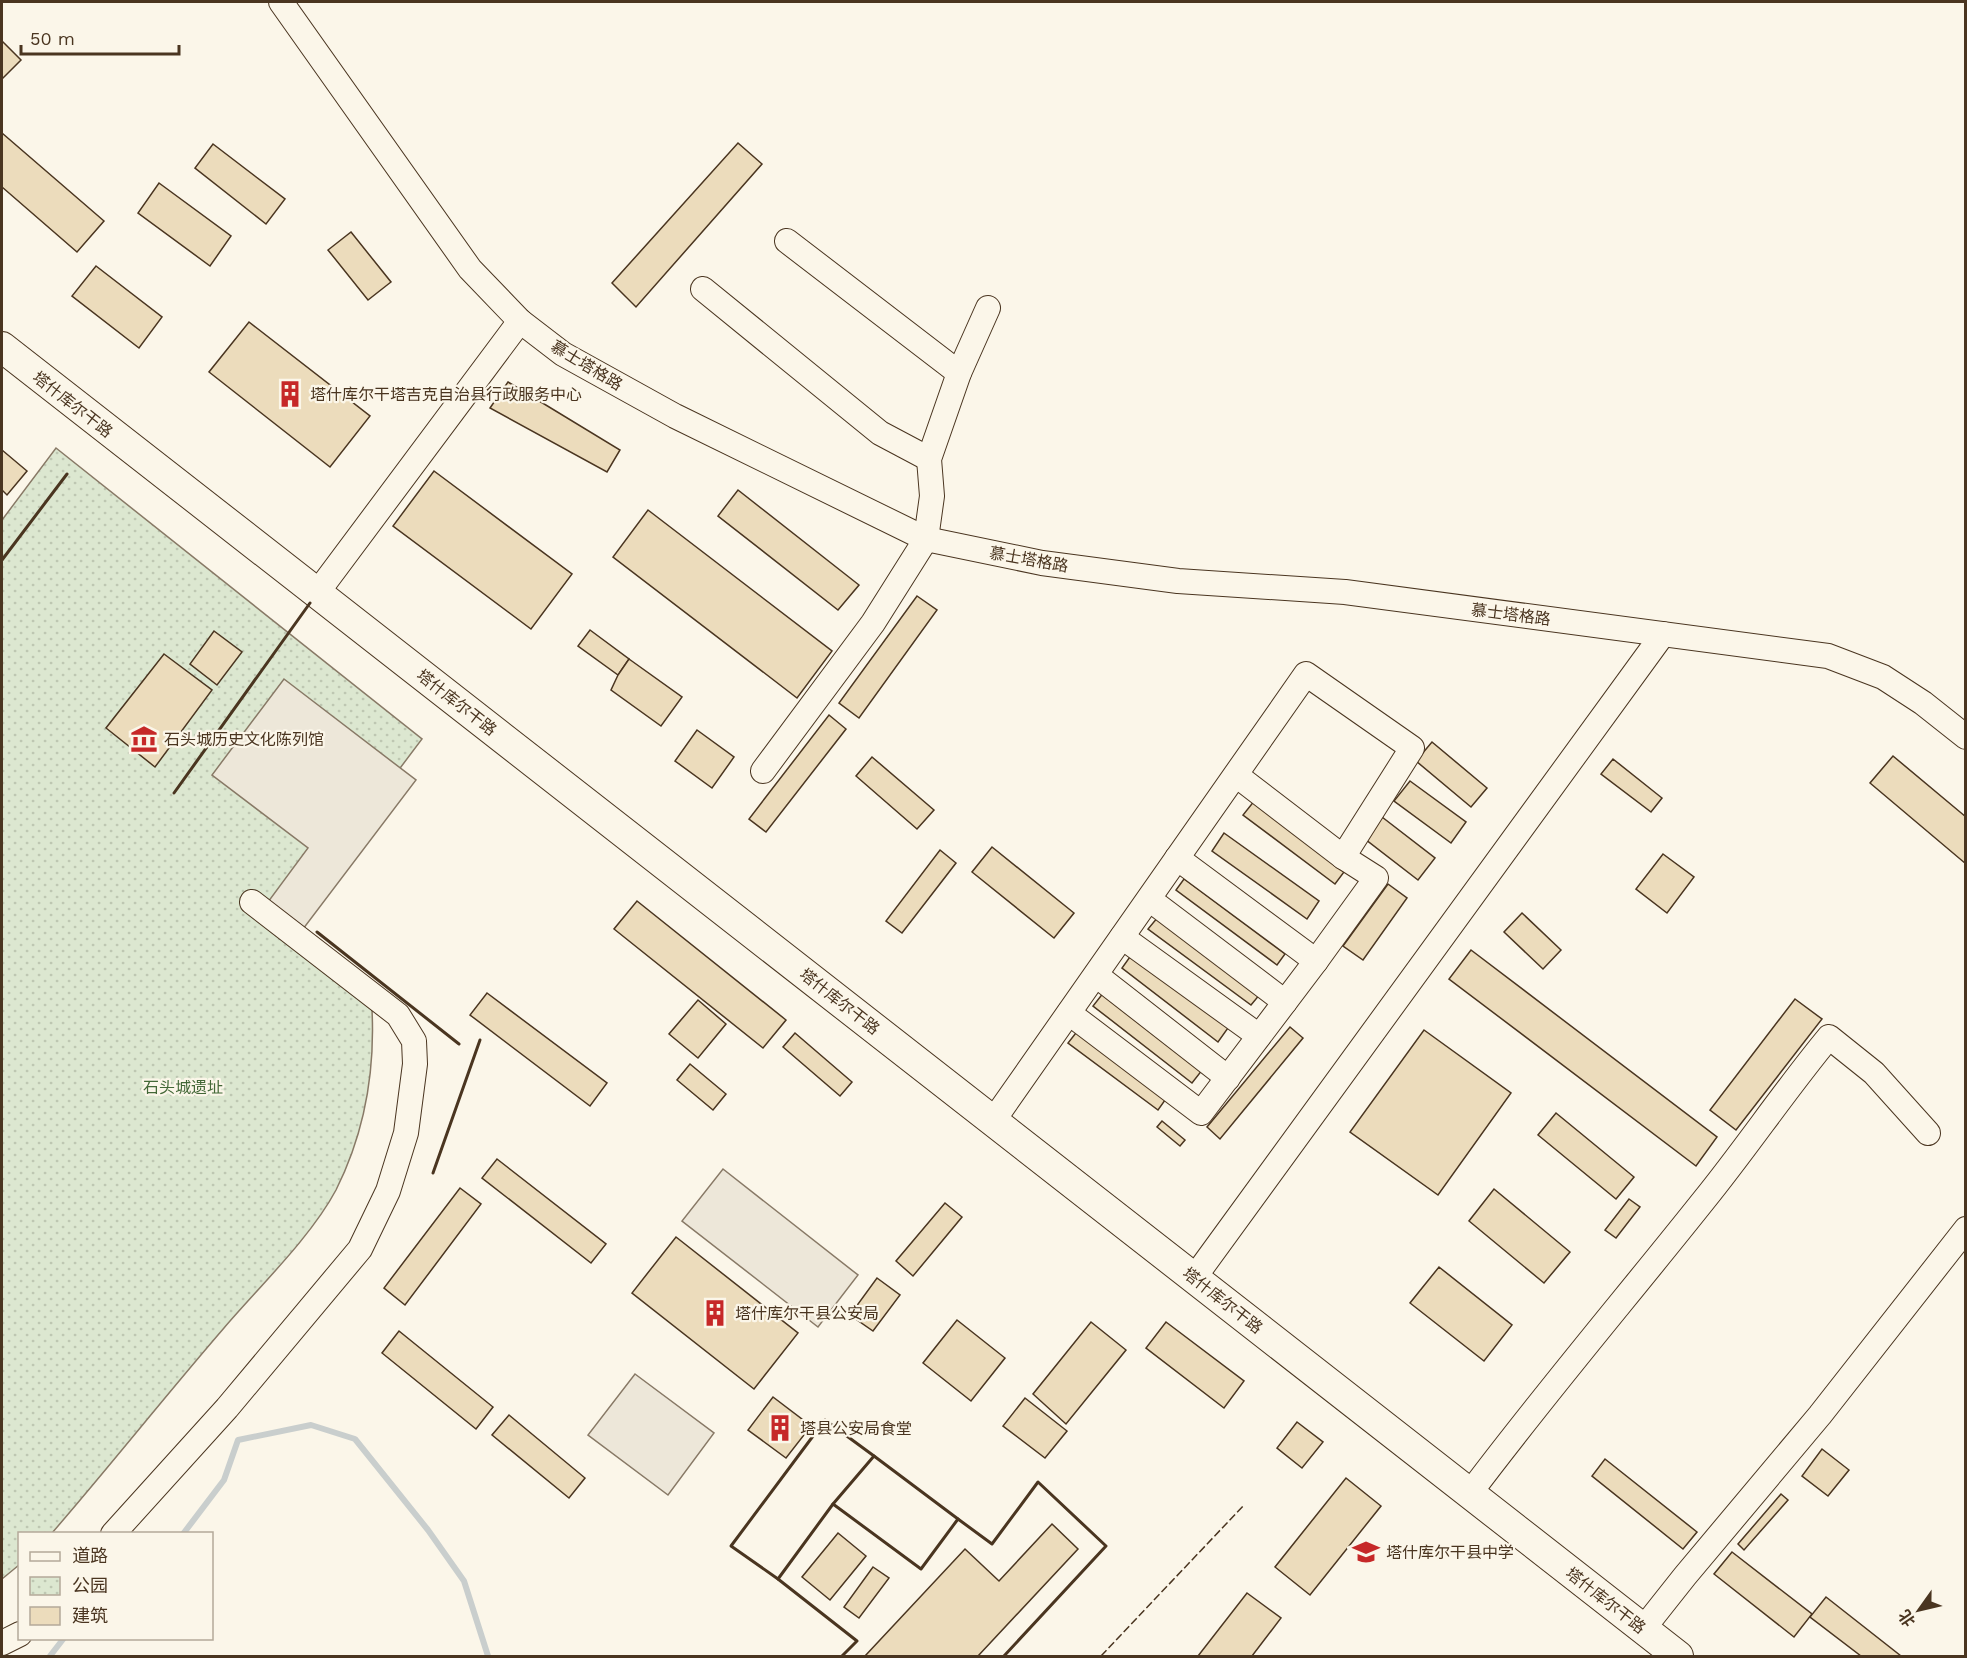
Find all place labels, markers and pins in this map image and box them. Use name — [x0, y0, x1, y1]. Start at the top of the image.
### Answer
building icon: 塔什库尔干塔吉克自治县行政服务中心 — [275, 379, 305, 409]
place label: 塔什库尔干塔吉克自治县行政服务中心 — [310, 385, 582, 404]
museum icon: 石头城历史文化陈列馆 — [129, 724, 159, 754]
place label: 石头城历史文化陈列馆 — [164, 730, 324, 749]
building icon: 塔什库尔干县公安局 — [700, 1298, 730, 1328]
place label: 塔什库尔干县公安局 — [735, 1304, 879, 1323]
building icon: 塔县公安局食堂 — [765, 1413, 795, 1443]
place label: 塔县公安局食堂 — [800, 1419, 912, 1438]
school or university icon: 塔什库尔干县中学 — [1351, 1537, 1381, 1567]
place label: 塔什库尔干县中学 — [1386, 1543, 1514, 1562]

